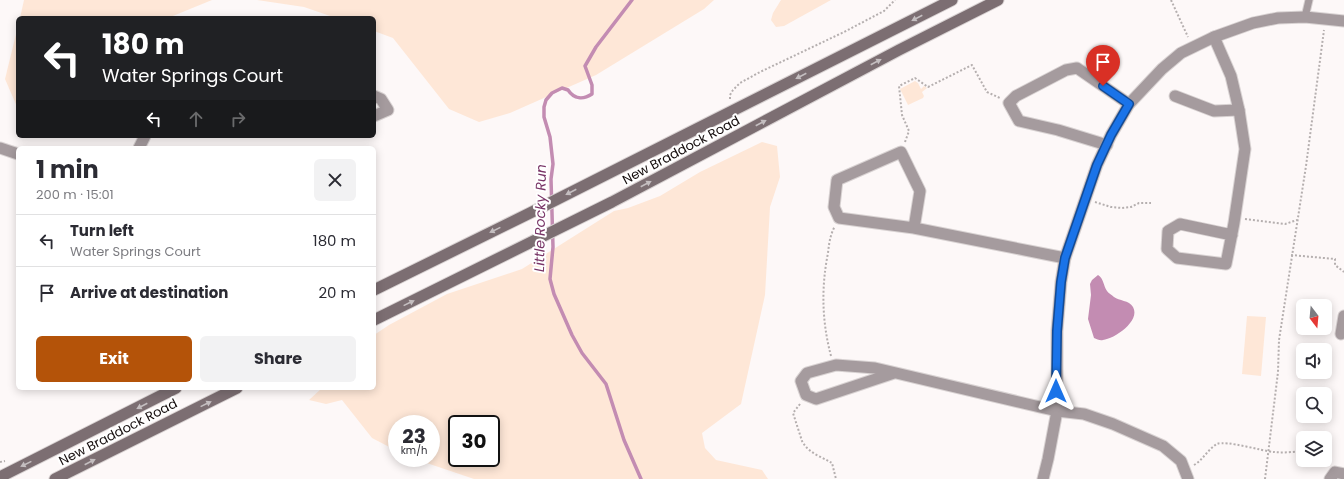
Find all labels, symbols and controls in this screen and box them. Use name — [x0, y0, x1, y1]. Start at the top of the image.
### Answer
one-way arrow — [912, 14, 923, 21]
text: 180 m — [102, 25, 185, 64]
icon: left — [36, 32, 88, 84]
pin — [1086, 45, 1120, 86]
icon: arrive — [1092, 51, 1114, 73]
one-way arrow — [870, 59, 882, 65]
text: Water Springs Court — [102, 63, 283, 88]
one-way arrow — [795, 73, 807, 79]
icon: left — [143, 108, 165, 130]
icon: ahead — [185, 108, 207, 130]
icon: right — [227, 108, 249, 130]
street label: New Braddock Road — [619, 111, 743, 189]
one-way arrow — [756, 120, 767, 126]
text: 1 min — [36, 153, 99, 186]
button: close — [314, 159, 356, 201]
water label: Little Rocky Run — [529, 164, 551, 272]
one-way arrow — [641, 180, 652, 187]
text: 200 m · 15:01 — [36, 185, 114, 204]
one-way arrow — [565, 189, 577, 195]
text: Turn left — [70, 220, 134, 241]
one-way arrow — [489, 227, 500, 233]
icon: left — [36, 230, 58, 252]
text: 180 m — [313, 230, 356, 251]
text: Water Springs Court — [70, 242, 201, 261]
icon: arrive — [36, 282, 58, 304]
text: Arrive at destination — [70, 282, 228, 303]
text: 20 m — [318, 282, 356, 303]
north arrow — [1296, 299, 1332, 335]
map controls — [1296, 299, 1332, 467]
one-way arrow — [403, 300, 415, 306]
button: Exit — [36, 336, 192, 382]
button: Share — [200, 336, 356, 382]
button: sound — [1296, 343, 1332, 379]
position arrow — [1035, 370, 1077, 412]
button: search — [1296, 387, 1332, 423]
street label: New Braddock Road — [55, 394, 181, 470]
one-way arrow — [200, 400, 212, 407]
one-way arrow — [136, 403, 147, 409]
speed limit sign: 30 — [448, 415, 500, 467]
text: 23 — [402, 422, 426, 450]
button: layers — [1296, 431, 1332, 467]
text: km/h — [401, 443, 427, 458]
one-way arrow — [84, 458, 95, 465]
one-way arrow — [20, 461, 31, 468]

